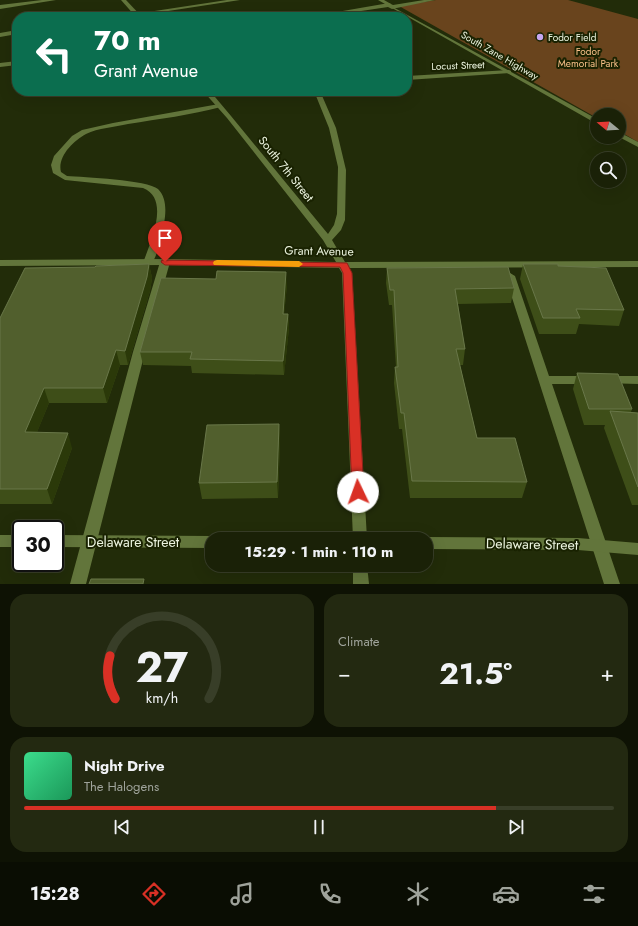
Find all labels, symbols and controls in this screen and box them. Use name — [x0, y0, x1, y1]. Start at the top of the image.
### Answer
text: 70 m — [94, 20, 161, 61]
street label: South Zane Highway — [458, 27, 542, 84]
icon: left — [28, 28, 80, 80]
place label: Fodor Field — [548, 30, 597, 45]
marker: Fodor Field — [535, 32, 545, 42]
park label: Fodor Memorial Park — [558, 44, 619, 71]
street label: Locust Street — [431, 57, 486, 74]
text: Grant Avenue — [94, 58, 198, 84]
north arrow — [590, 108, 626, 144]
map controls — [590, 108, 626, 188]
street label: South 7th Street — [254, 132, 318, 206]
button: search — [590, 152, 626, 188]
pin — [148, 221, 182, 262]
icon: arrive — [154, 227, 176, 249]
street label: Grant Avenue — [284, 241, 354, 261]
position arrow — [337, 471, 379, 513]
speed limit sign: 30 — [12, 520, 64, 572]
street label: Delaware Street — [87, 532, 180, 552]
street label: Delaware Street — [486, 533, 579, 555]
text: 15:29 · 1 min · 110 m — [245, 541, 393, 563]
text: Climate — [338, 632, 379, 651]
text: 27 — [136, 636, 188, 697]
text: 21.5° — [439, 652, 512, 695]
text: − — [338, 657, 351, 689]
text: + — [600, 657, 614, 689]
text: km/h — [146, 687, 178, 707]
text: Night Drive — [84, 755, 165, 777]
text: The Halogens — [84, 777, 159, 796]
icon: previous — [111, 816, 133, 838]
icon: pause — [308, 816, 330, 838]
icon: next — [505, 816, 527, 838]
icon: directions — [140, 880, 168, 908]
icon: music — [228, 880, 256, 908]
icon: phone — [316, 880, 344, 908]
icon: climate — [404, 880, 432, 908]
icon: car — [492, 880, 520, 908]
icon: filters — [580, 880, 608, 908]
text: 15:28 — [30, 881, 80, 907]

